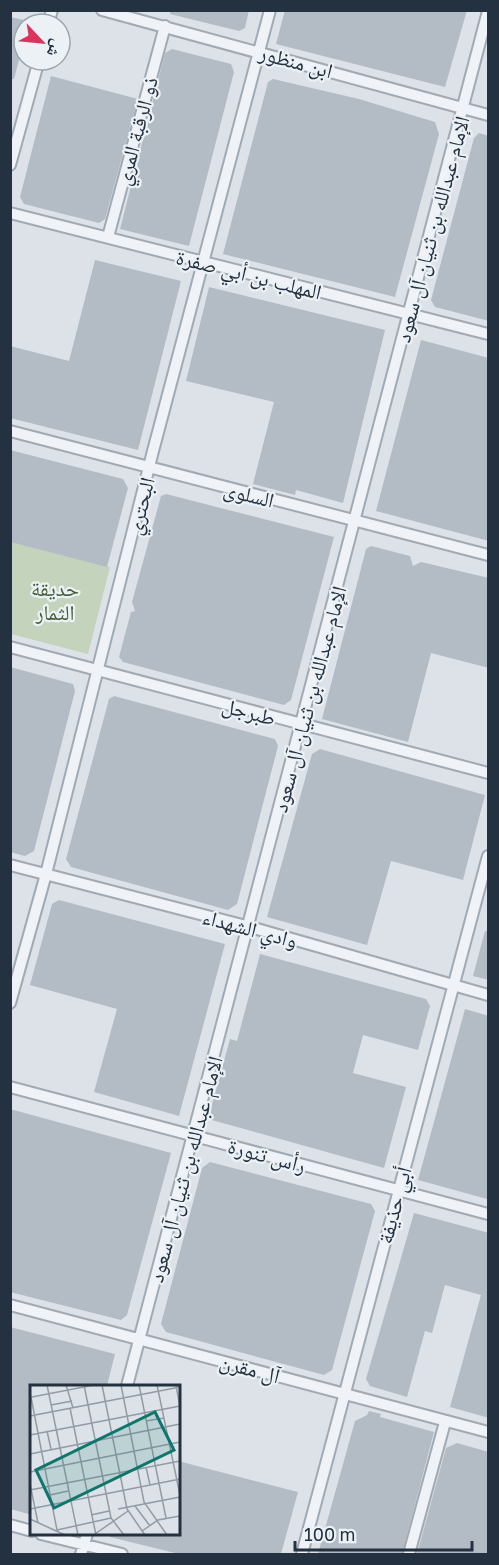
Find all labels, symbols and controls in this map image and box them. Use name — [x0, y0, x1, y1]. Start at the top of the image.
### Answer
north arrow — [12, 12, 72, 72]
text: ش — [43, 37, 68, 61]
street label: ابن منظور — [255, 38, 336, 84]
street label: ذو الرقبة المري — [109, 74, 167, 189]
street label: الإمام عبدالله بن ثنيان آل سعود — [389, 113, 477, 345]
street label: المهلب بن أبي صفرة — [172, 243, 324, 309]
street label: البحتري — [120, 474, 164, 539]
street label: السلوى — [221, 475, 277, 513]
park label: حديقة الثمار — [31, 575, 79, 625]
street label: الإمام عبدالله بن ثنيان آل سعود — [266, 583, 354, 815]
street label: طبرجل — [219, 691, 279, 732]
street label: وادي الشهداء — [199, 903, 300, 957]
street label: الإمام عبدالله بن ثنيان آل سعود — [142, 1053, 230, 1285]
street label: رأس تنورة — [225, 1132, 309, 1179]
street label: أبي حذيفة — [371, 1164, 421, 1247]
street label: آل مقرن — [217, 1348, 284, 1389]
inset map — [30, 1385, 180, 1535]
scale bar — [295, 1514, 472, 1552]
text: 100 m — [304, 1523, 355, 1545]

